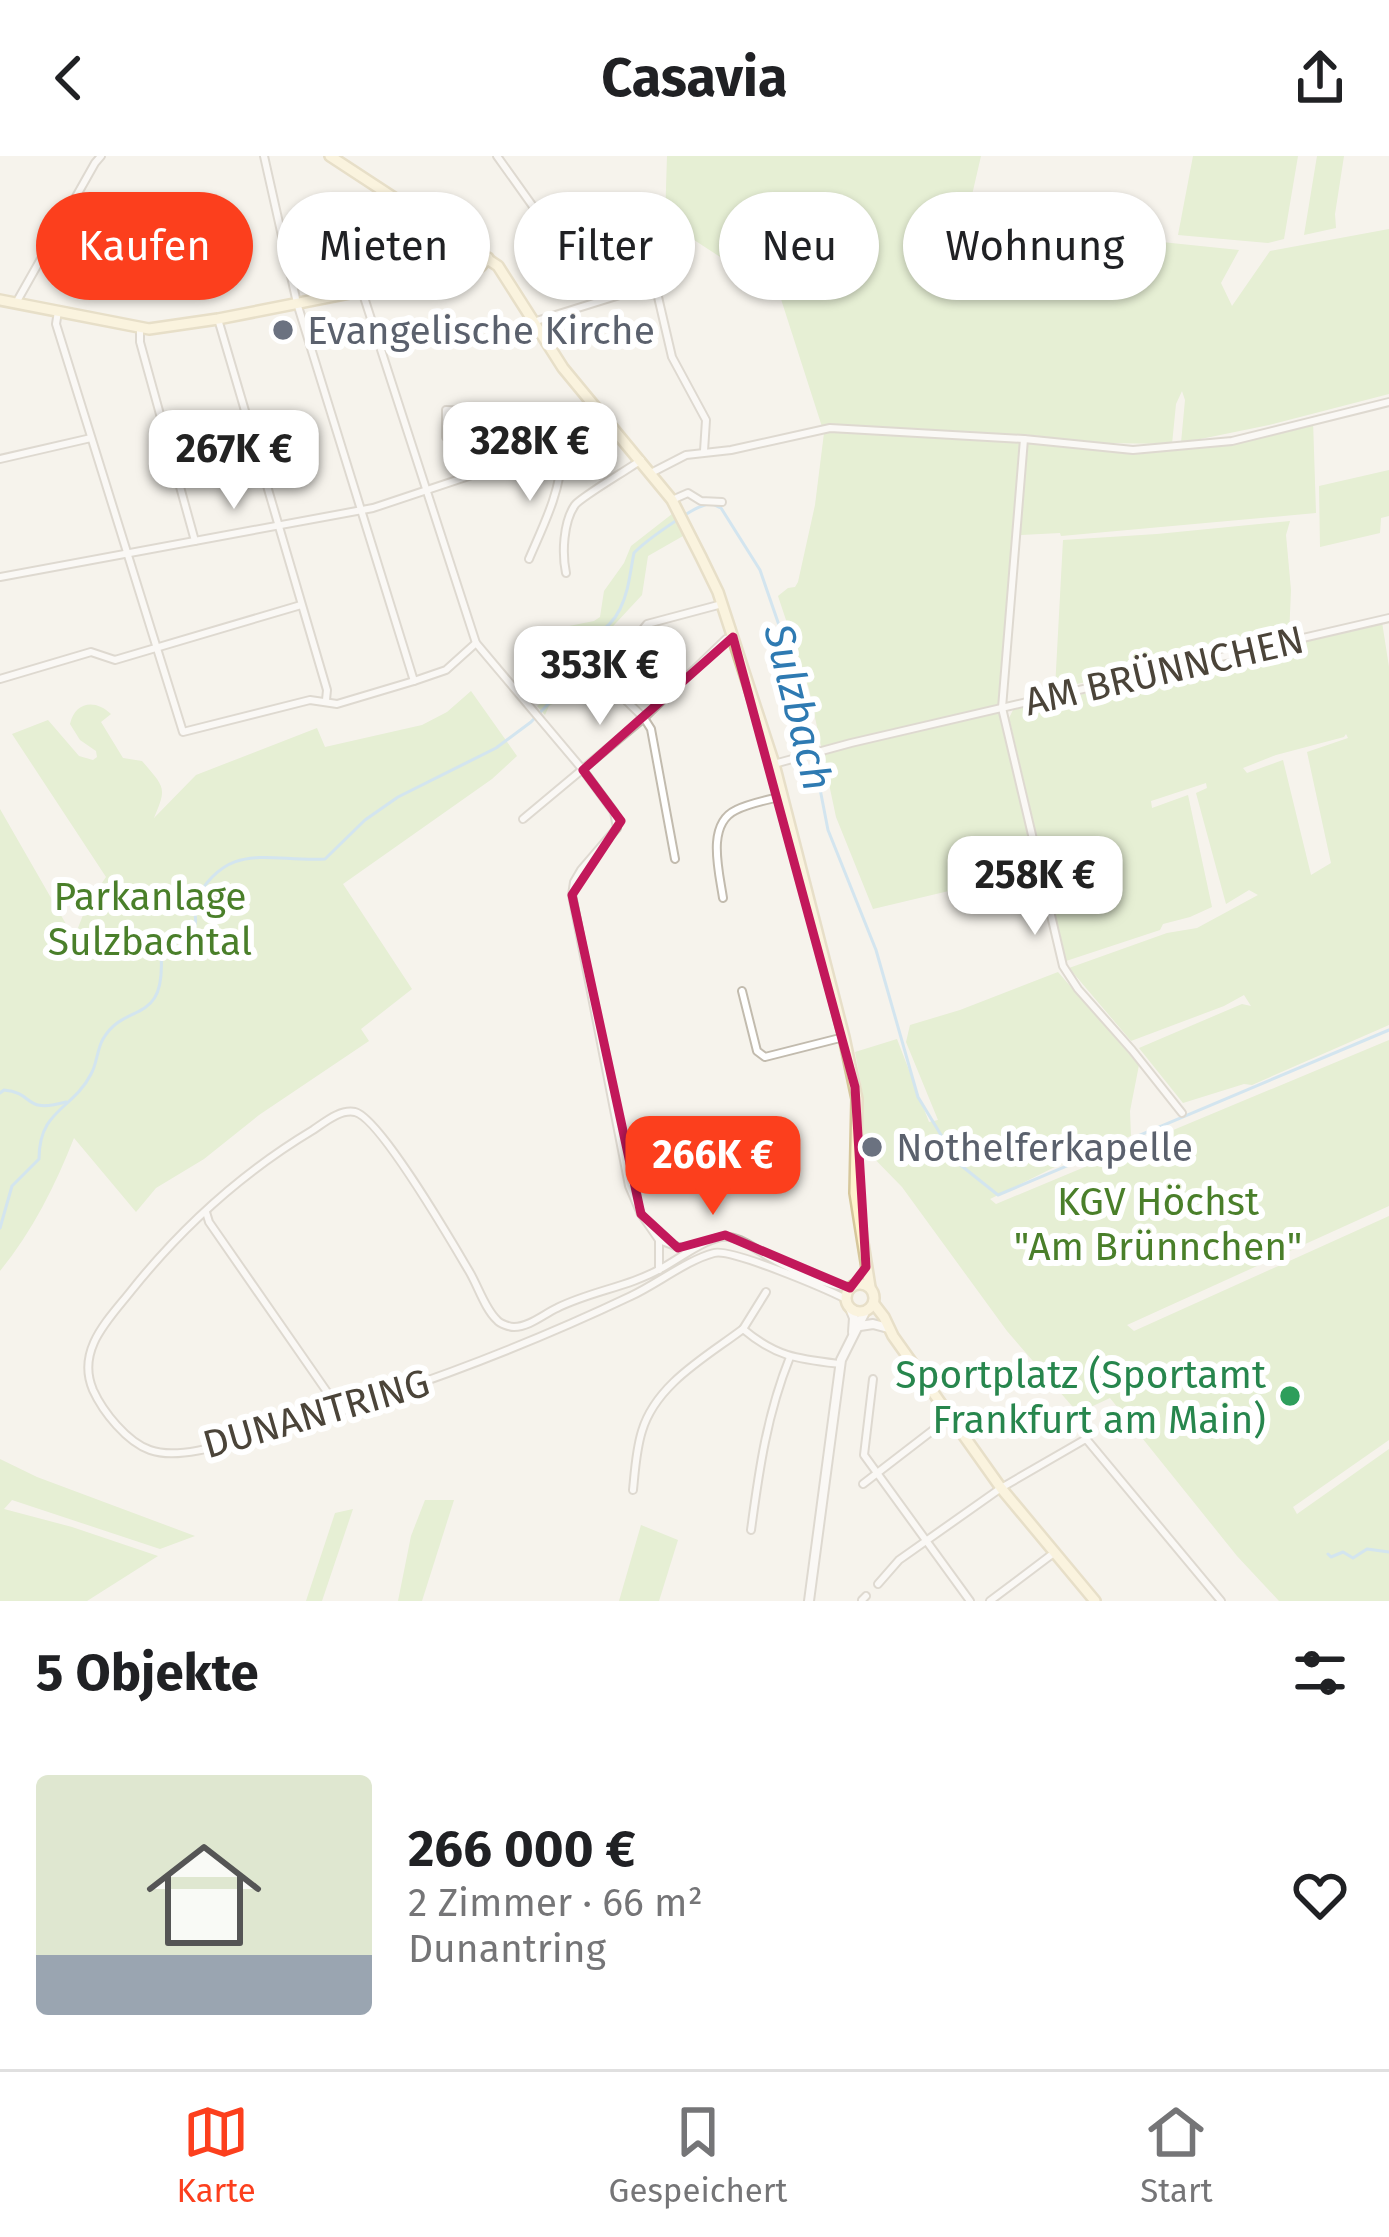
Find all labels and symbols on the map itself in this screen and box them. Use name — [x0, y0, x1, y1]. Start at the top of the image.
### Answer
place label: Evangelische Kirche — [307, 308, 655, 354]
marker: Evangelische Kirche — [270, 317, 296, 343]
pin: 328K € — [432, 402, 628, 504]
pin: 267K € — [136, 410, 332, 512]
street label: AM BRÜNNCHEN — [1020, 617, 1308, 725]
water label: Sulzbach — [753, 618, 843, 796]
pin: 353K € — [502, 626, 698, 728]
pin: 258K € — [937, 836, 1133, 938]
park label: Parkanlage Sulzbachtal — [48, 874, 252, 965]
pin: 266K € — [615, 1116, 811, 1218]
place label: Nothelferkapelle — [896, 1125, 1193, 1171]
marker: Nothelferkapelle — [859, 1134, 885, 1160]
park label: KGV Höchst "Am Brünnchen" — [1014, 1179, 1302, 1270]
place label: Sportplatz (Sportamt Frankfurt am Main) — [895, 1352, 1267, 1443]
street label: DUNANTRING — [198, 1360, 435, 1468]
marker: Sportplatz (Sportamt Frankfurt am Main) — [1277, 1383, 1303, 1409]

